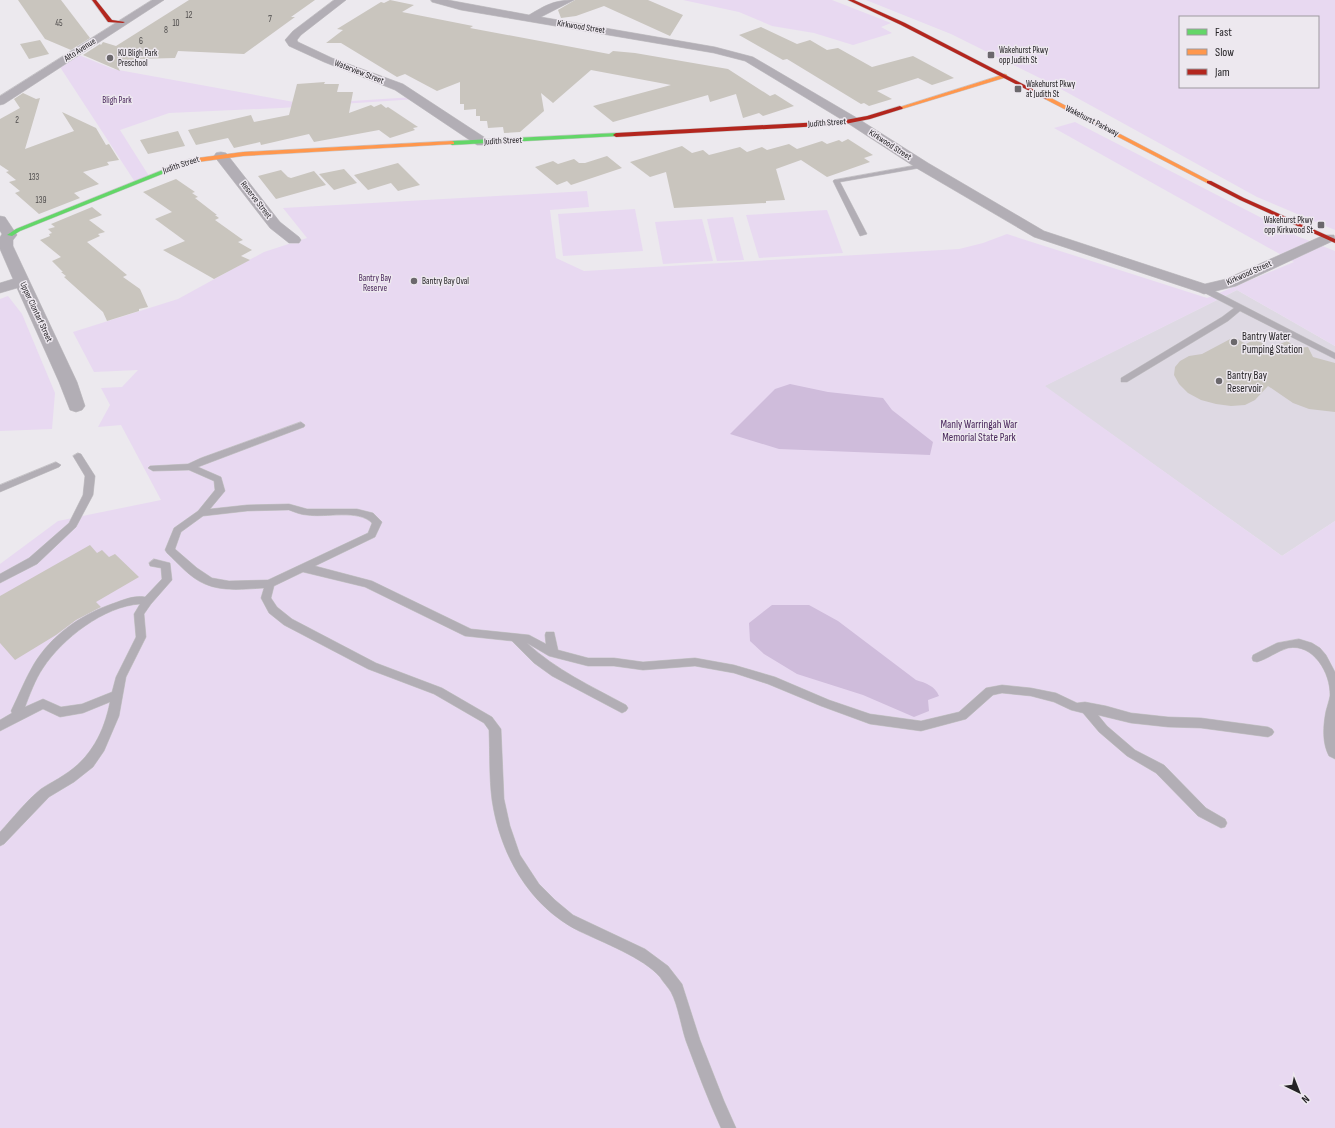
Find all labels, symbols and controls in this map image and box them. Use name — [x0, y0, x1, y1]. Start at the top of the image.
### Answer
house number: 12 — [186, 10, 193, 21]
house number: 7 — [268, 14, 272, 25]
legend — [1179, 16, 1319, 88]
house number: 45 — [55, 18, 63, 29]
house number: 10 — [172, 18, 180, 29]
street label: Kirkwood Street — [556, 18, 606, 36]
house number: 8 — [164, 25, 168, 36]
text: Fast — [1215, 25, 1232, 40]
street label: Alto Avenue — [61, 36, 98, 65]
house number: 6 — [139, 36, 143, 47]
place label: Wakehurst Pkwy opp Judith St — [999, 45, 1049, 66]
text: Slow — [1215, 45, 1234, 60]
place label: KU Bligh Park Preschool — [118, 48, 158, 69]
marker: Wakehurst Pkwy opp Judith St — [986, 50, 996, 60]
marker: KU Bligh Park Preschool — [105, 53, 115, 63]
street label: Waterview Street — [333, 58, 386, 87]
text: Jam — [1214, 65, 1230, 80]
place label: Wakehurst Pkwy at Judith St — [1026, 79, 1076, 100]
marker: Wakehurst Pkwy at Judith St — [1013, 84, 1023, 94]
park label: Bligh Park — [102, 95, 132, 106]
street label: Wakehurst Parkway — [1063, 103, 1121, 139]
house number: 2 — [15, 115, 19, 126]
street label: Judith Street — [807, 116, 847, 130]
street label: Kirkwood Street — [867, 127, 914, 163]
street label: Judith Street — [483, 134, 523, 148]
street label: Judith Street — [160, 154, 201, 176]
house number: 133 — [29, 172, 40, 183]
street label: Reserve Street — [238, 179, 274, 221]
house number: 139 — [36, 195, 46, 206]
place label: Wakehurst Pkwy opp Kirkwood St — [1264, 215, 1314, 236]
marker: Wakehurst Pkwy opp Kirkwood St — [1316, 220, 1326, 230]
street label: Kirkwood Street — [1225, 258, 1274, 288]
park label: Bantry Bay Reserve — [359, 273, 392, 294]
marker: Bantry Bay Oval — [409, 276, 419, 286]
place label: Bantry Bay Oval — [422, 276, 469, 287]
street label: Upper Clontarf Street — [17, 280, 55, 344]
place label: Bantry Water Pumping Station — [1242, 330, 1303, 356]
marker: Bantry Water Pumping Station — [1229, 337, 1239, 347]
place label: Bantry Bay Reservoir — [1227, 369, 1268, 395]
marker: Bantry Bay Reservoir — [1214, 376, 1224, 386]
park label: Manly Warringah War Memorial State Park — [941, 418, 1017, 444]
north arrow — [1279, 1072, 1319, 1112]
text: N — [1299, 1092, 1312, 1106]

